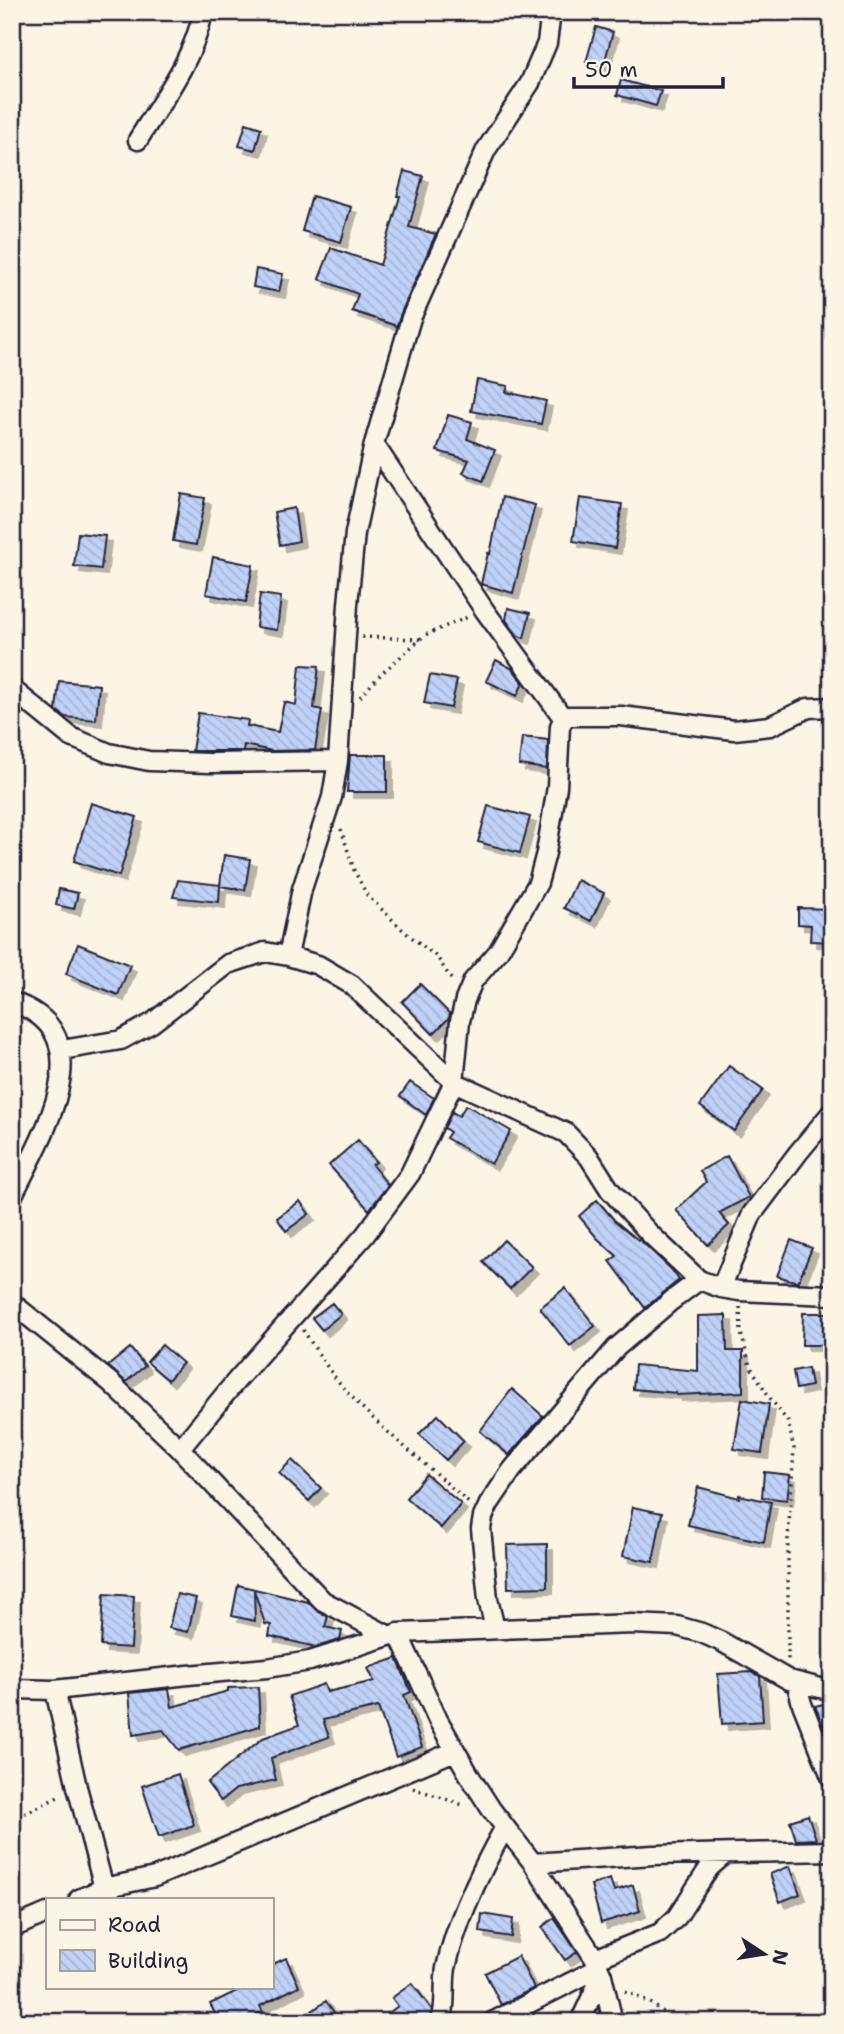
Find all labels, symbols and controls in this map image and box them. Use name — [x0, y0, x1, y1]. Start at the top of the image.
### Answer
scale bar — [574, 46, 723, 90]
text: 50 m — [585, 56, 638, 84]
legend — [46, 1898, 273, 1988]
text: Road — [108, 1911, 161, 1939]
north arrow — [728, 1918, 798, 1988]
text: Building — [108, 1947, 188, 1975]
text: N — [766, 1947, 794, 1967]

